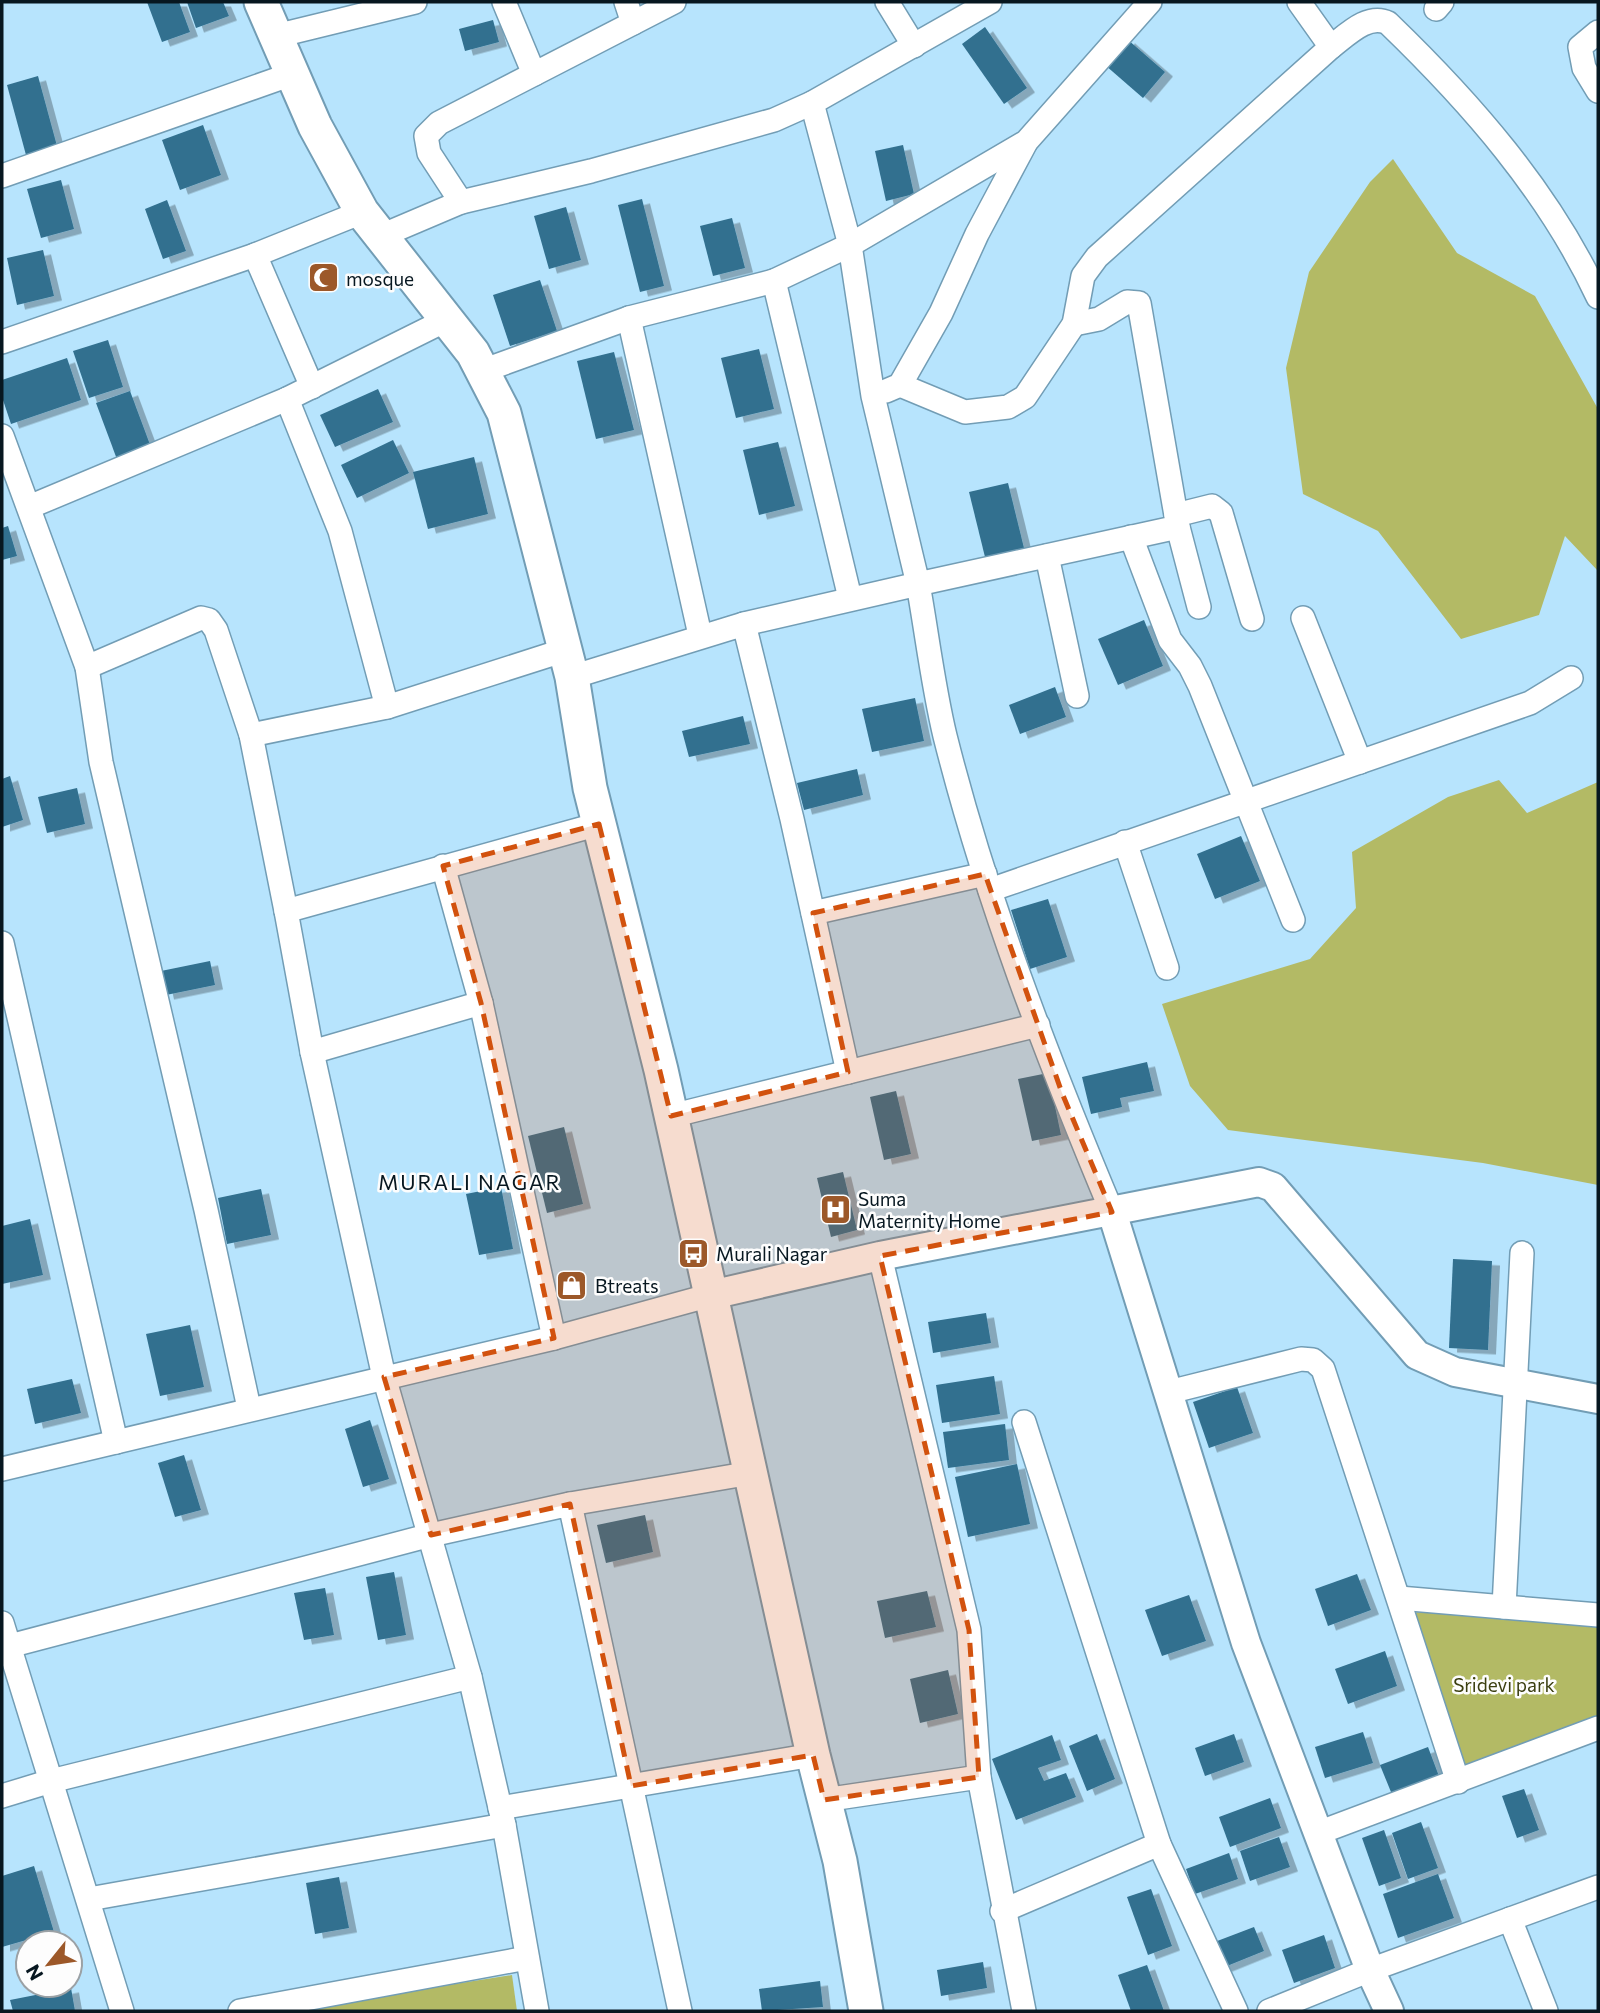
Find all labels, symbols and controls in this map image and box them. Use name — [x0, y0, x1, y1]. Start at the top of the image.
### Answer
mosque icon: mosque — [306, 261, 340, 295]
place label: mosque — [346, 267, 414, 290]
district label: MURALI NAGAR — [378, 1169, 562, 1194]
place label: Suma Maternity Home — [858, 1187, 1000, 1232]
hospital icon: Suma Maternity Home — [818, 1192, 852, 1226]
bus stop icon: Murali Nagar — [676, 1236, 710, 1270]
place label: Murali Nagar — [716, 1242, 828, 1265]
shop icon: Btreats — [555, 1268, 589, 1302]
place label: Btreats — [595, 1274, 659, 1297]
park label: Sridevi park — [1453, 1673, 1555, 1696]
north arrow — [14, 1929, 84, 1999]
text: N — [20, 1961, 47, 1985]

